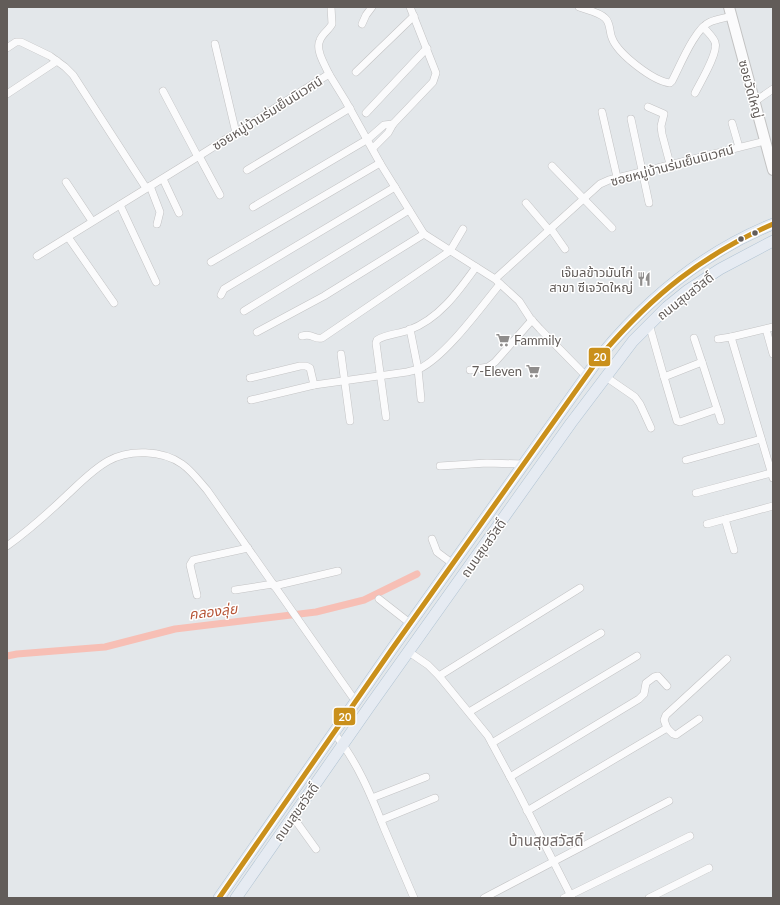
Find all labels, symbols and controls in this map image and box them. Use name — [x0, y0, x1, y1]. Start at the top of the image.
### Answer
street label: ซอยวัดใหญ่ — [736, 58, 766, 120]
street label: ซอยหมู่บ้านร่มเย็นนิเวศน์ — [209, 73, 325, 153]
street label: ซอยหมู่บ้านร่มเย็นนิเวศน์ — [609, 141, 735, 189]
unlabelled marker — [750, 228, 760, 238]
unlabelled marker — [736, 234, 746, 244]
place label: เจ๊มลข้าวมันไก่ สาขา ซีเจวัดใหญ่ — [549, 264, 633, 295]
street label: ถนนสุขสวัสดิ์ — [653, 269, 717, 323]
restaurant icon: เจ๊มลข้าวมันไก่ สาขา ซีเจวัดใหญ่ — [636, 271, 652, 287]
supermarket icon: Fammily — [495, 332, 511, 348]
place label: Fammily — [514, 332, 561, 348]
line badge: 20 — [588, 347, 611, 367]
text: 20 — [594, 350, 607, 363]
place label: 7-Eleven — [472, 363, 522, 379]
supermarket icon: 7-Eleven — [525, 363, 541, 379]
street label: ถนนสุขสวัสดิ์ — [457, 516, 509, 580]
water label: คลองลุ่ย — [188, 599, 240, 623]
line badge: 20 — [333, 707, 356, 726]
text: 20 — [339, 710, 352, 723]
street label: ถนนสุขสวัสดิ์ — [270, 780, 322, 844]
district label: บ้านสุขสวัสดิ์ — [509, 831, 583, 850]

